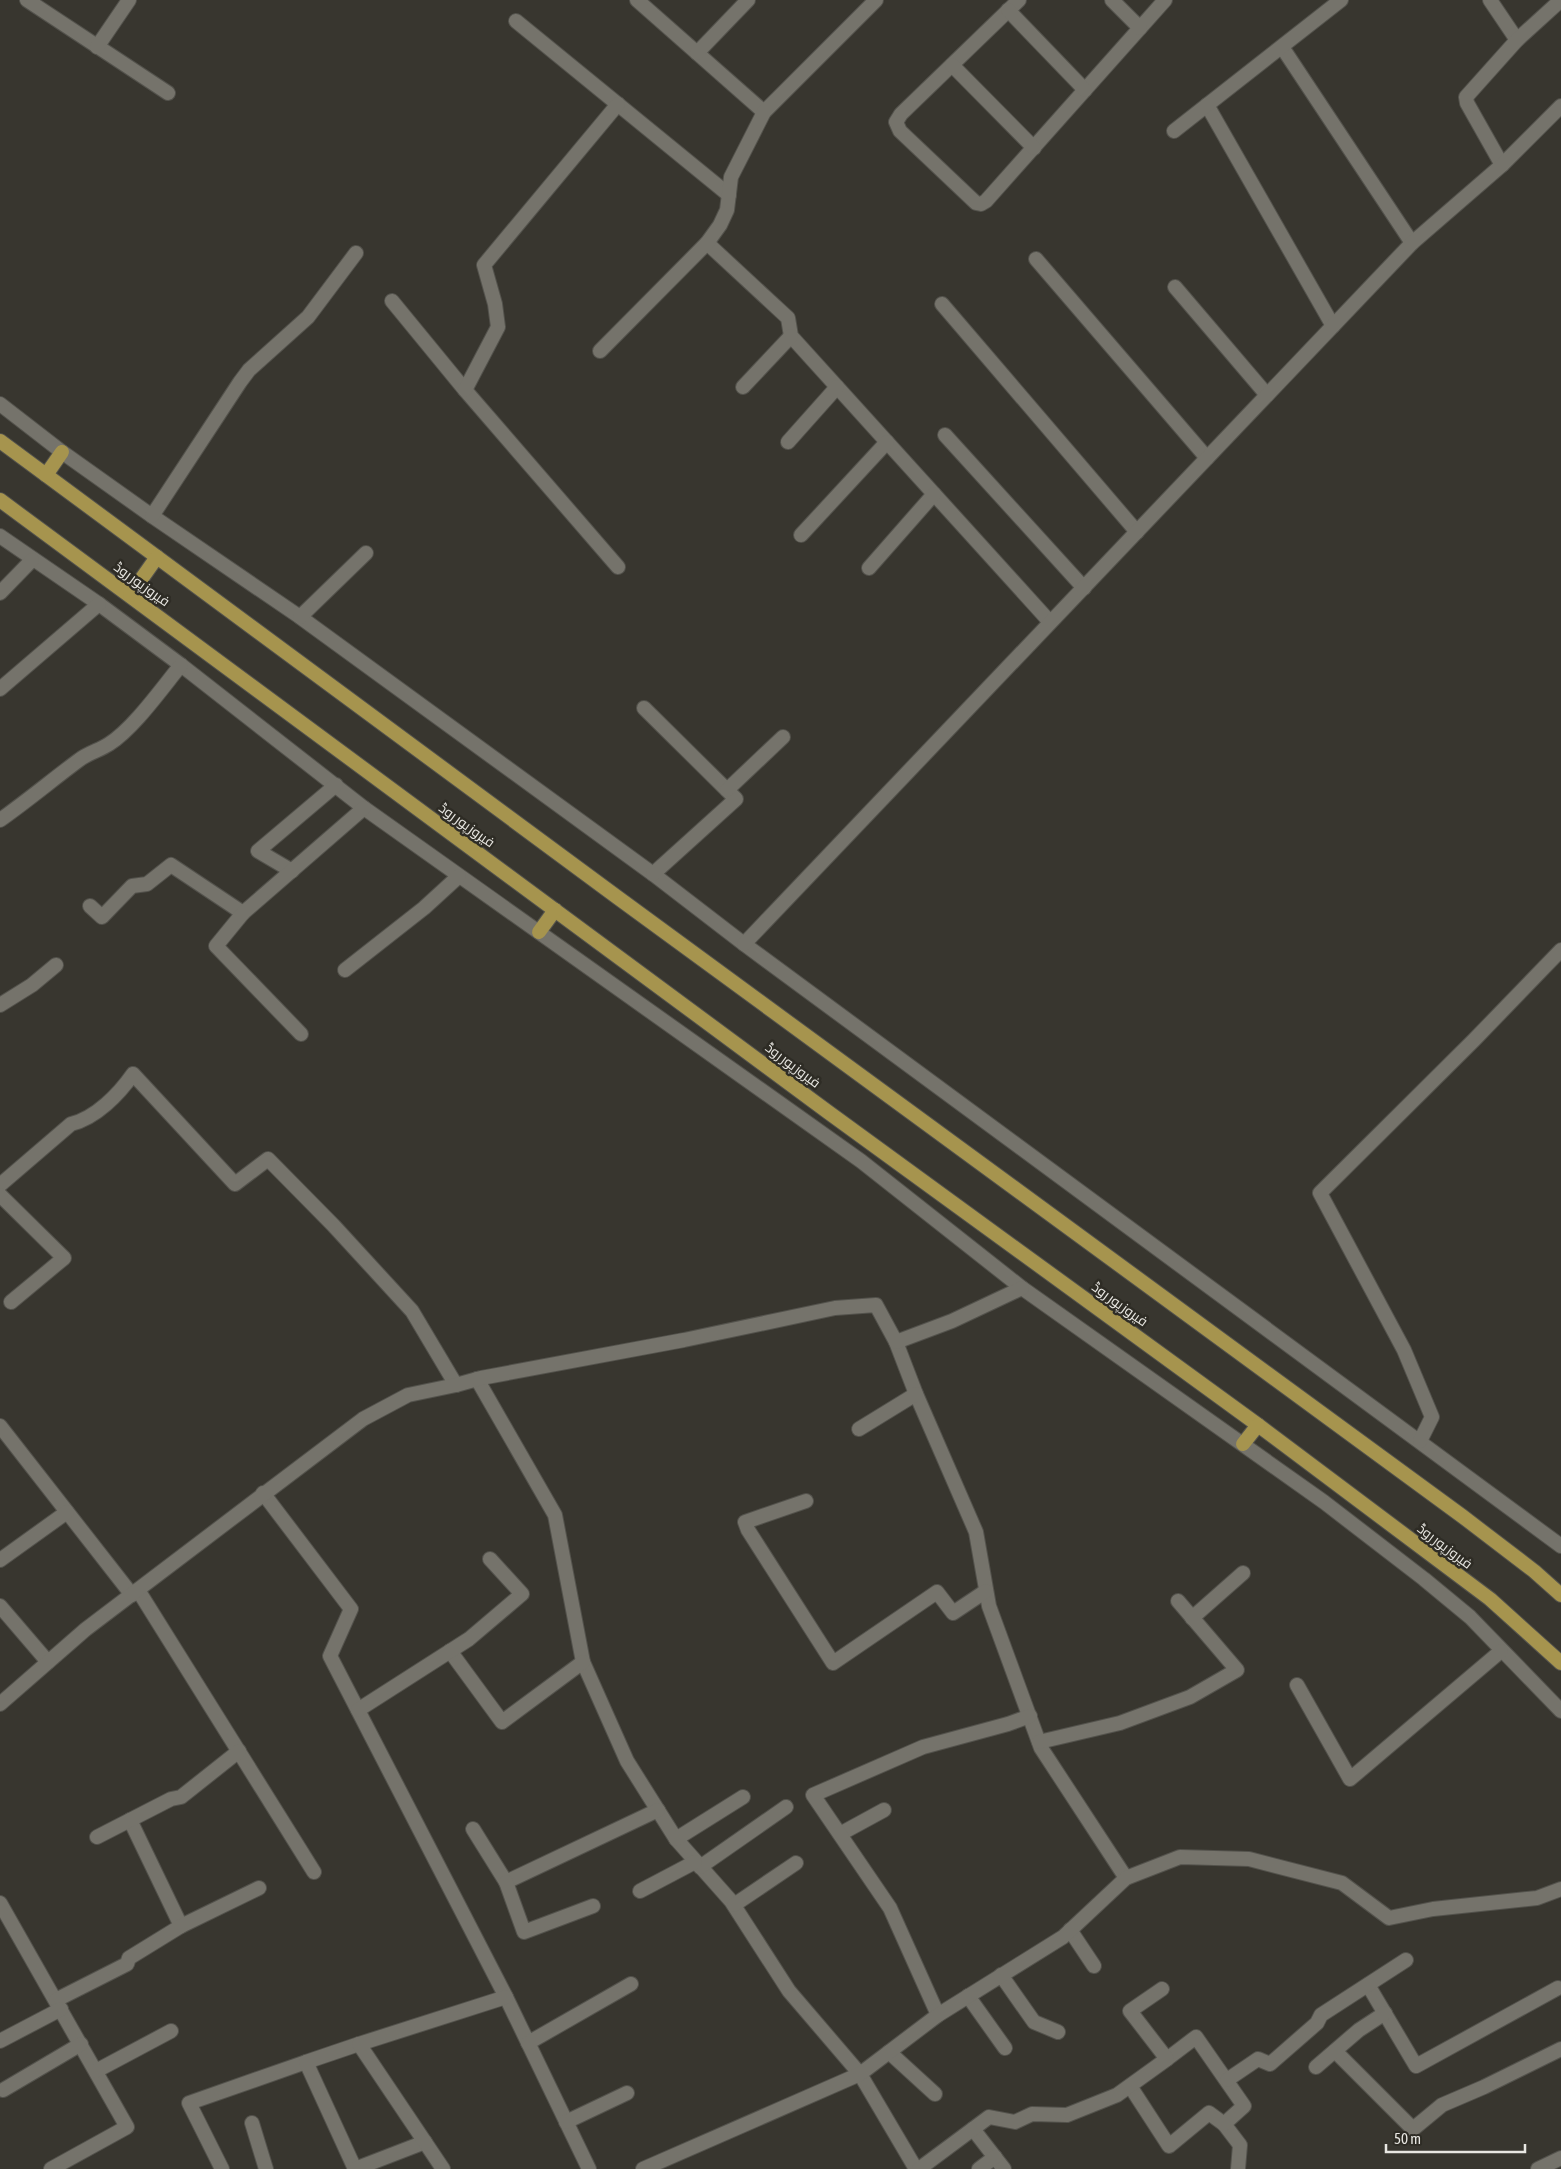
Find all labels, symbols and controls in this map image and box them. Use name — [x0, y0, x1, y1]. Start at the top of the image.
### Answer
street label: فیروزپور روڈ — [110, 558, 173, 611]
street label: فیروزپور روڈ — [435, 799, 498, 852]
street label: فیروزپور روڈ — [761, 1039, 824, 1092]
street label: فیروزپور روڈ — [1088, 1278, 1151, 1331]
street label: فیروزپور روڈ — [1413, 1520, 1476, 1573]
scale bar — [1386, 2122, 1525, 2154]
text: 50 m — [1394, 2130, 1421, 2147]

